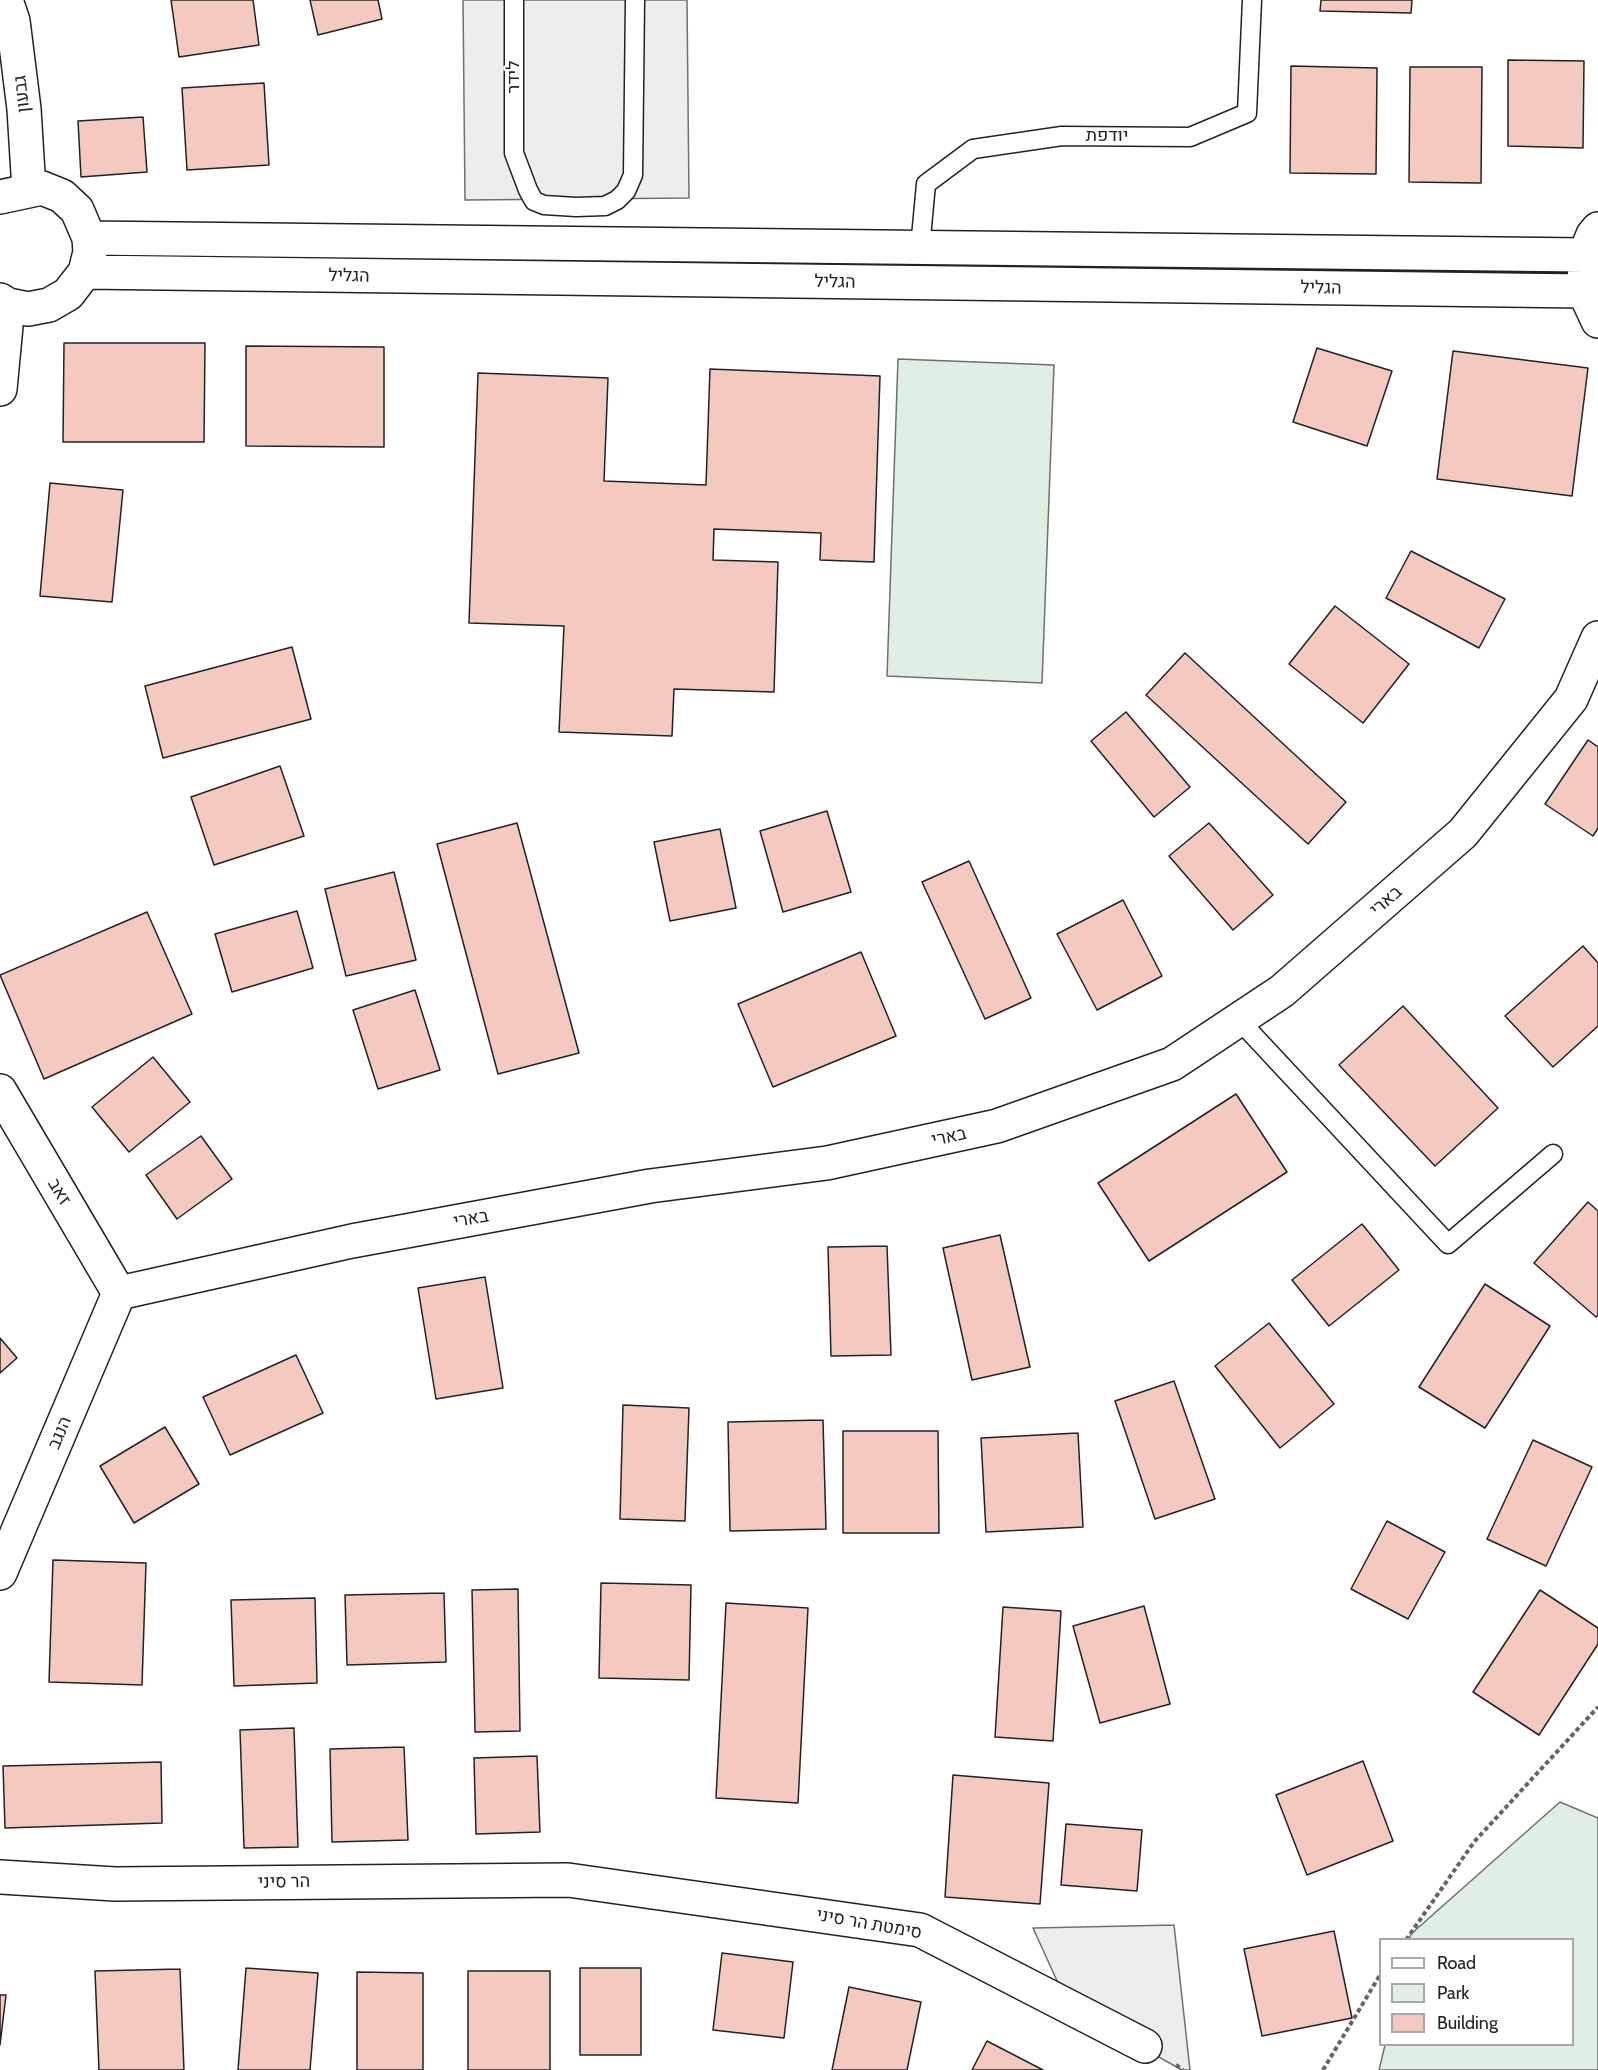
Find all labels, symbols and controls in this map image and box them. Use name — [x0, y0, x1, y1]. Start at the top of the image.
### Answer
street label: לידר — [503, 61, 525, 93]
street label: גבעון — [9, 74, 35, 114]
street label: יודפת — [1086, 125, 1128, 147]
street label: הגליל — [328, 265, 370, 287]
street label: הגליל — [814, 271, 856, 293]
street label: הגליל — [1300, 277, 1342, 299]
street label: בארי — [1366, 881, 1406, 921]
street label: בארי — [929, 1123, 969, 1151]
street label: זאב — [43, 1175, 75, 1209]
street label: בארי — [452, 1205, 490, 1233]
street label: הנגב — [44, 1413, 76, 1453]
street label: הר סיני — [258, 1871, 310, 1893]
street label: סימטת הר סיני — [814, 1904, 924, 1944]
legend — [1379, 1938, 1574, 2046]
text: Road — [1437, 1952, 1476, 1974]
text: Park — [1437, 1982, 1469, 2004]
text: Building — [1437, 2012, 1498, 2034]

